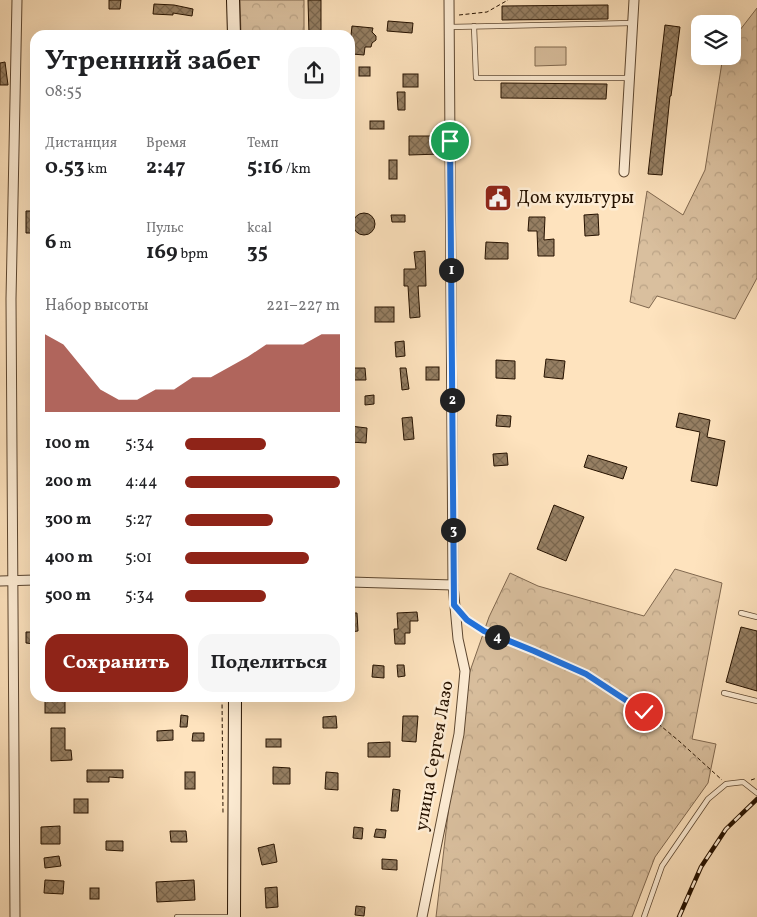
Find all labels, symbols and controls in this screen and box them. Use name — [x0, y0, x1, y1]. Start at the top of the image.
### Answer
map controls — [691, 15, 741, 65]
button: layers — [691, 15, 741, 65]
text: Утренний забег — [45, 42, 260, 81]
button: share — [288, 47, 340, 99]
text: 08:55 — [45, 81, 82, 103]
pin — [429, 120, 471, 162]
icon: arrive — [436, 127, 464, 155]
text: Дистанция — [45, 134, 117, 153]
text: Время — [146, 134, 186, 153]
text: Темп — [247, 134, 279, 153]
text: 0.53 — [45, 153, 85, 182]
text: 2:47 — [146, 153, 185, 182]
text: 5:16 — [247, 153, 283, 182]
text: km — [85, 160, 107, 179]
text: /km — [283, 160, 311, 179]
public building icon: Дом культуры — [483, 183, 513, 213]
place label: Дом культуры — [517, 186, 634, 211]
text: Пульс — [146, 219, 184, 238]
text: kcal — [247, 219, 272, 238]
text: 6 — [45, 228, 57, 257]
text: m — [57, 235, 72, 254]
text: 169 — [146, 238, 178, 267]
text: 35 — [247, 238, 268, 267]
text: bpm — [178, 245, 208, 264]
pin: 1 — [438, 258, 464, 282]
text: 1 — [449, 261, 454, 280]
text: Набор высоты — [45, 295, 149, 317]
text: 221–227 m — [266, 295, 340, 317]
pin: 2 — [440, 388, 464, 412]
text: 2 — [449, 391, 456, 410]
text: 100 m — [45, 433, 90, 455]
text: 5:34 — [125, 433, 154, 455]
text: 200 m — [45, 471, 92, 493]
text: 4:44 — [125, 471, 157, 493]
text: 300 m — [45, 509, 91, 531]
text: 5:27 — [125, 509, 152, 531]
pin: 3 — [440, 518, 466, 542]
text: 3 — [450, 521, 457, 540]
text: 400 m — [45, 547, 93, 569]
text: 5:01 — [125, 547, 152, 569]
text: 500 m — [45, 585, 91, 607]
text: 5:34 — [125, 585, 154, 607]
pin: 4 — [484, 624, 510, 650]
text: 4 — [493, 628, 502, 647]
button: Сохранить — [45, 634, 188, 692]
button: Поделиться — [198, 634, 340, 692]
street label: улица Сергея Лазо — [409, 679, 461, 833]
pin — [623, 691, 665, 733]
icon: check — [630, 698, 658, 726]

